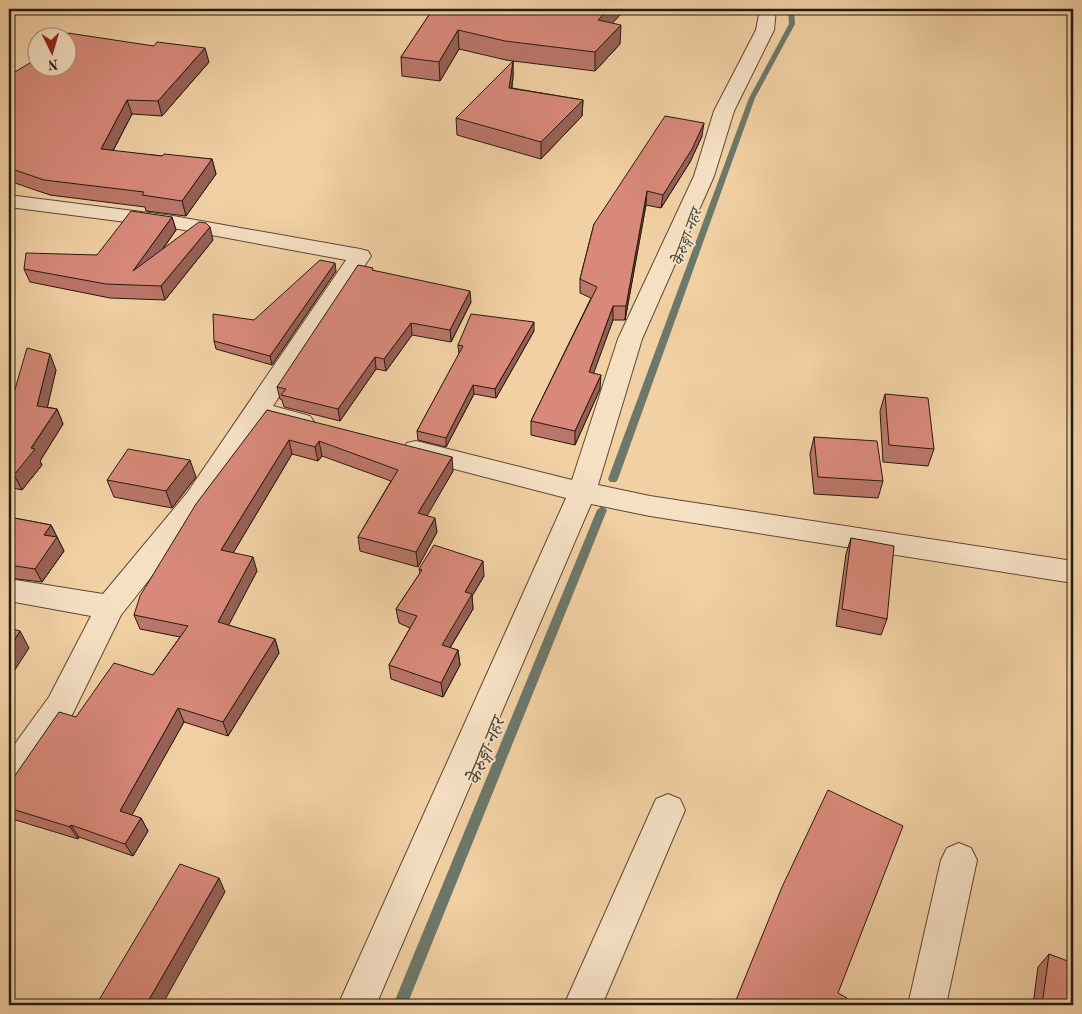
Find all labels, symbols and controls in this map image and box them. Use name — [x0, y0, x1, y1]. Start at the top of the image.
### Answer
north arrow — [28, 28, 78, 78]
text: N — [47, 57, 59, 71]
water label: केेरुङ्गा नहर — [667, 203, 707, 268]
water label: केेरुङ्गा नहर — [463, 711, 511, 788]

